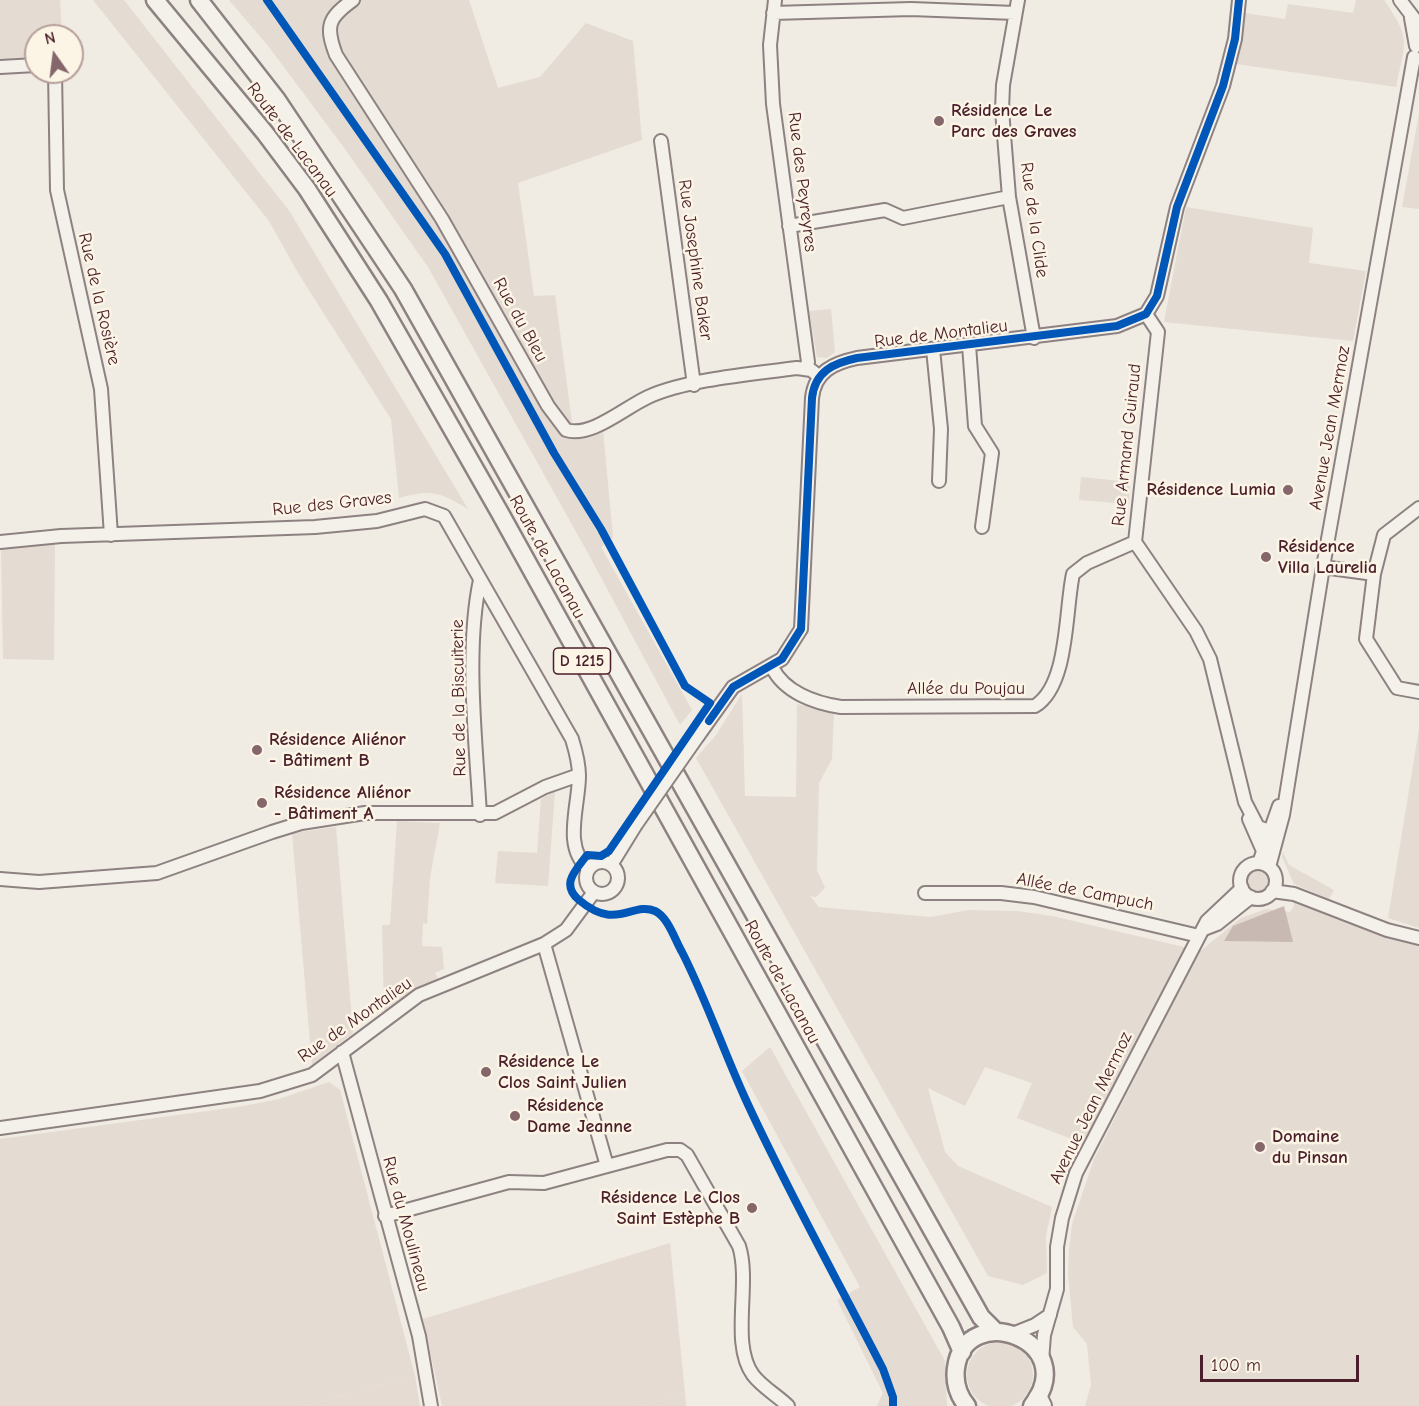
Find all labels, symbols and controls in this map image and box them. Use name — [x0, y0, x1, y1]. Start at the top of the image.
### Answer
north arrow — [24, 24, 84, 84]
text: N — [43, 28, 57, 48]
street label: Route de Lacanau — [242, 78, 342, 202]
place label: Résidence Le Parc des Graves — [951, 100, 1076, 142]
street label: Rue des Peyreyres — [783, 111, 821, 253]
marker: Résidence Le Parc des Graves — [932, 114, 946, 128]
street label: Rue de la Clide — [1015, 161, 1053, 279]
street label: Rue Josephine Baker — [673, 178, 717, 342]
street label: Rue de la Rosière — [73, 231, 125, 367]
street label: Rue du Bleu — [488, 274, 552, 366]
street label: Rue de Montalieu — [873, 315, 1009, 353]
street label: Avenue Jean Mermoz — [1305, 344, 1355, 512]
street label: Rue Armand Guiraud — [1108, 363, 1146, 527]
place label: Résidence Lumia — [1147, 479, 1276, 501]
marker: Résidence Lumia — [1281, 483, 1295, 497]
street label: Rue des Graves — [271, 487, 393, 521]
street label: Route de Lacanau — [504, 491, 590, 623]
place label: Résidence Villa Laurelia — [1278, 536, 1377, 578]
marker: Résidence Villa Laurelia — [1259, 550, 1273, 564]
street label: Rue de la Biscuiterie — [447, 619, 471, 777]
road number: D 1215 — [554, 648, 610, 674]
street label: Allée du Poujau — [907, 678, 1025, 700]
place label: Résidence Aliénor - Bâtiment B — [269, 729, 406, 771]
marker: Résidence Aliénor - Bâtiment B — [250, 743, 264, 757]
place label: Résidence Aliénor - Bâtiment A — [274, 782, 411, 824]
marker: Résidence Aliénor - Bâtiment A — [255, 796, 269, 810]
street label: Allée de Campuch — [1015, 868, 1155, 916]
street label: Route de Lacanau — [739, 916, 825, 1048]
street label: Rue de Montalieu — [294, 973, 416, 1067]
street label: Avenue Jean Mermoz — [1045, 1029, 1137, 1187]
place label: Résidence Le Clos Saint Julien — [498, 1051, 627, 1094]
marker: Résidence Le Clos Saint Julien — [479, 1065, 493, 1079]
place label: Résidence Dame Jeanne — [527, 1095, 632, 1138]
marker: Résidence Dame Jeanne — [508, 1109, 522, 1123]
place label: Domaine du Pinsan — [1272, 1126, 1348, 1168]
marker: Domaine du Pinsan — [1253, 1140, 1267, 1154]
street label: Rue du Moulineau — [378, 1154, 434, 1294]
place label: Résidence Le Clos Saint Estèphe B — [600, 1187, 740, 1230]
marker: Résidence Le Clos Saint Estèphe B — [745, 1201, 759, 1215]
scale bar — [1203, 1343, 1362, 1381]
text: 100 m — [1211, 1355, 1261, 1376]

